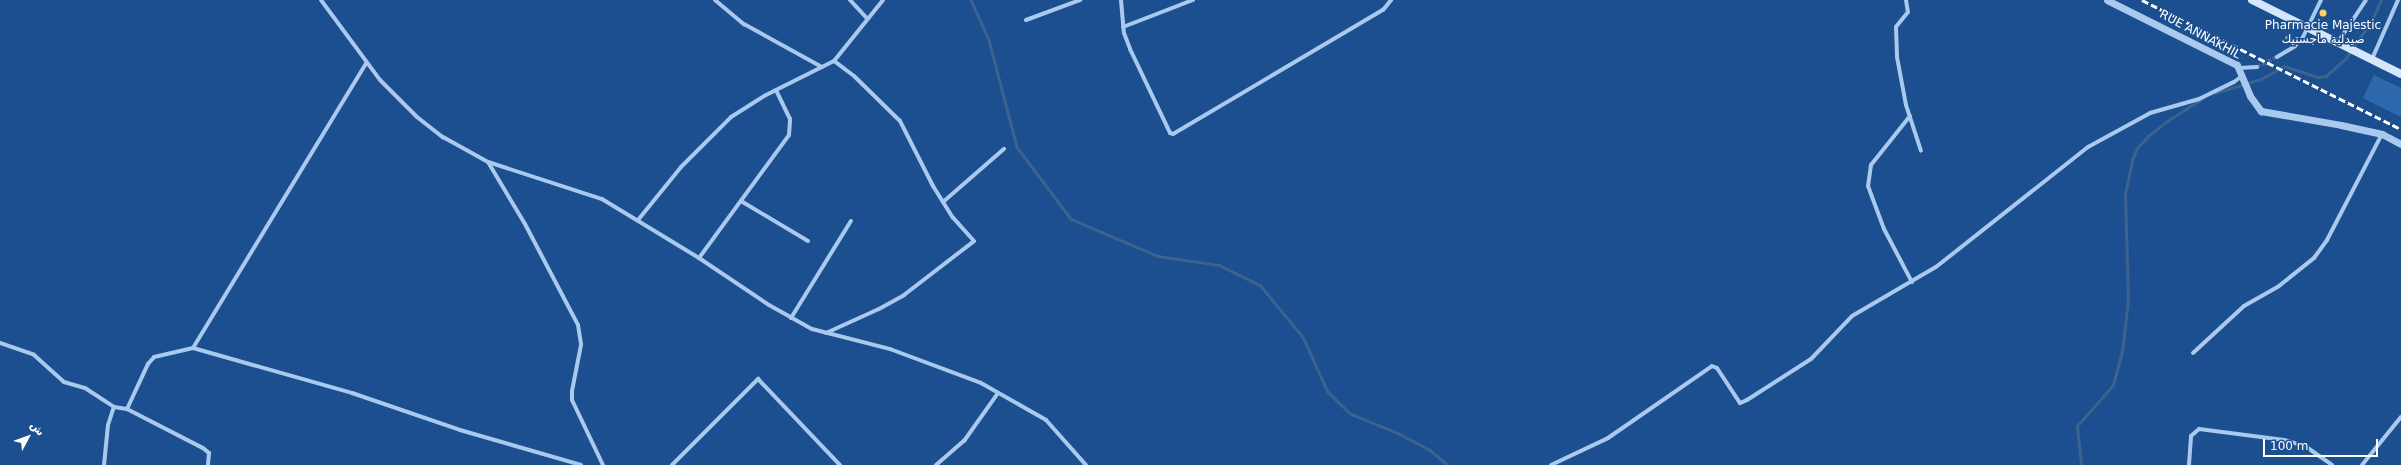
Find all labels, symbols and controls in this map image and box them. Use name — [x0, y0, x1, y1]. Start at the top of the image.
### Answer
street label: RUE ANNAKHIL — [2157, 8, 2243, 62]
marker: Pharmacie Majestic صيدلية ماجستيك — [2318, 8, 2328, 18]
place label: Pharmacie Majestic صيدلية ماجستيك — [2265, 19, 2381, 47]
north arrow — [8, 417, 48, 457]
text: ش — [28, 419, 47, 439]
scale bar — [2265, 431, 2380, 457]
text: 100 m — [2270, 439, 2308, 453]

